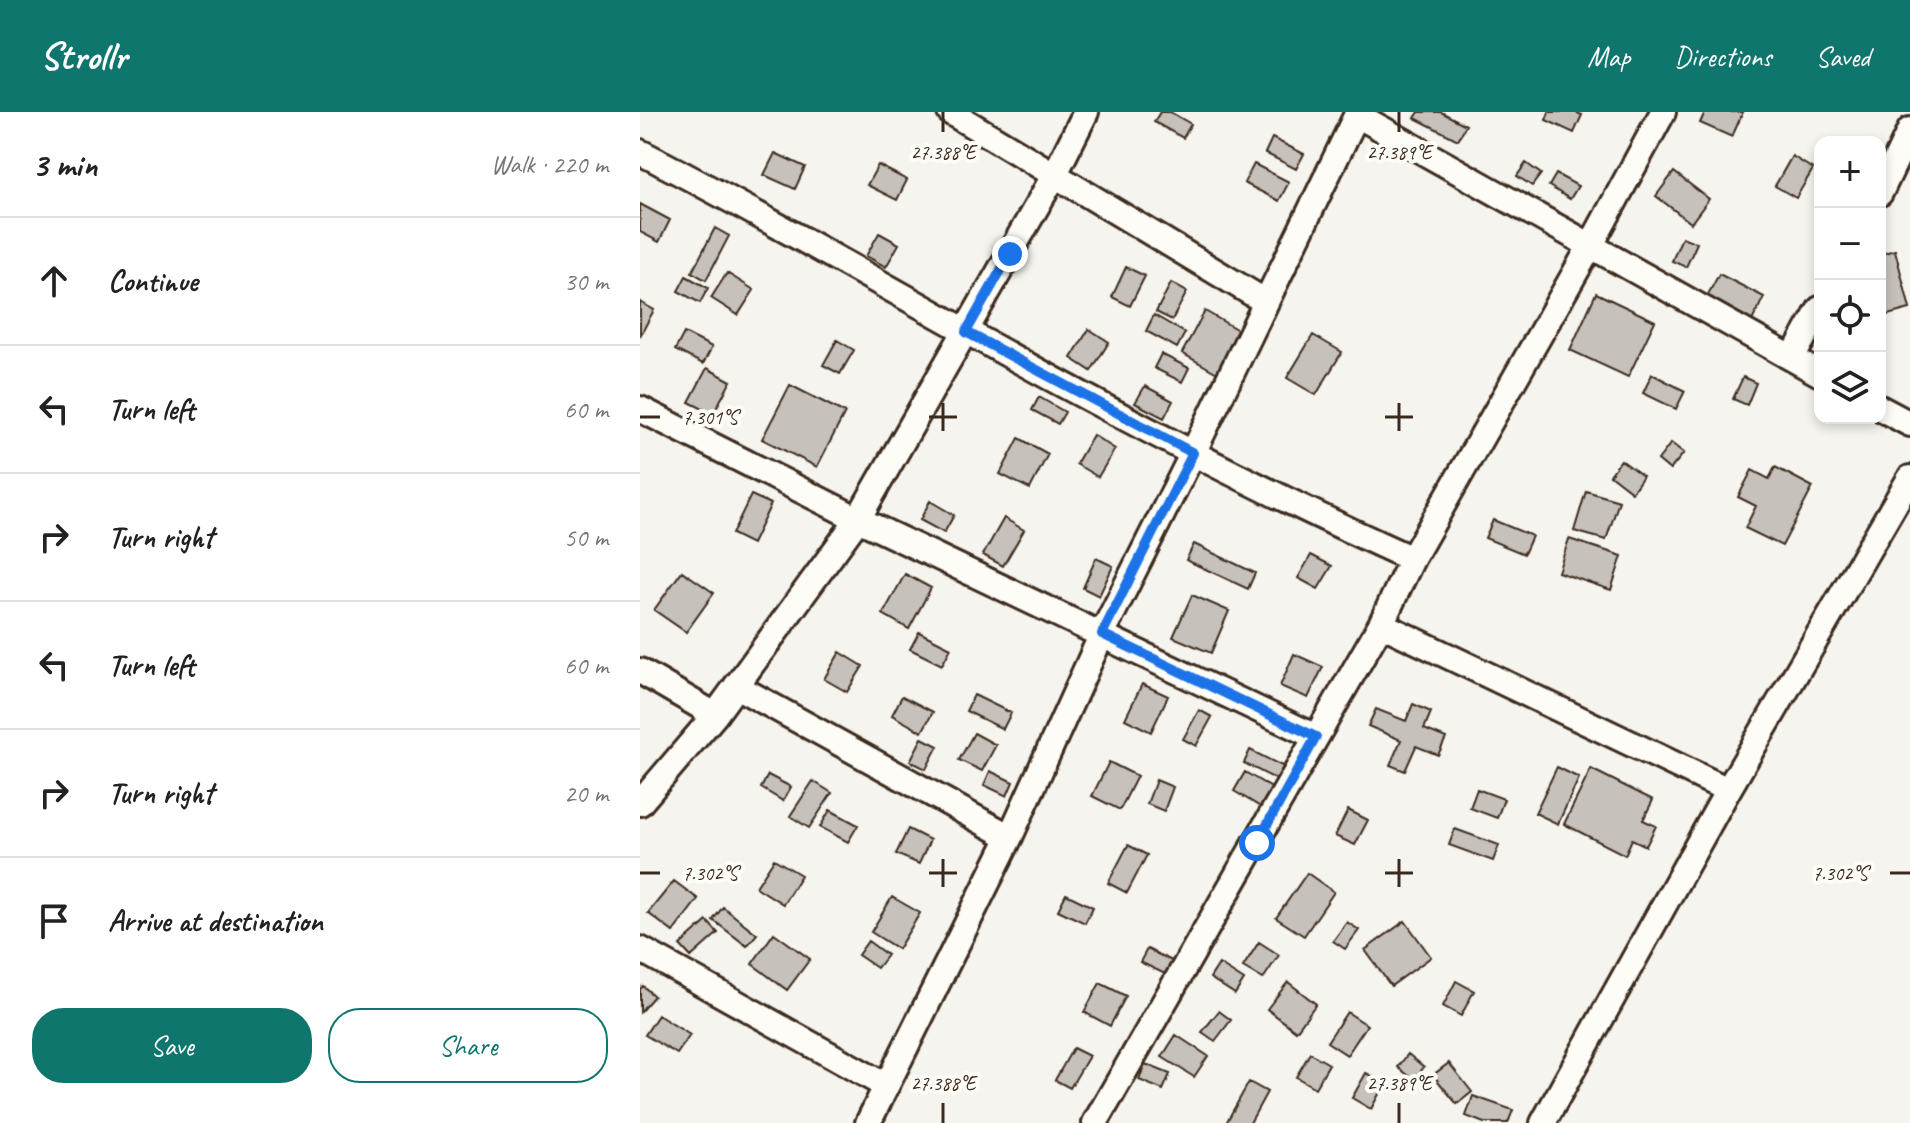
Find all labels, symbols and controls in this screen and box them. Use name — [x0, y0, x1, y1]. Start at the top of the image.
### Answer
text: Strollr — [40, 33, 127, 80]
text: Map — [1587, 39, 1630, 74]
text: Directions — [1674, 39, 1772, 74]
text: Saved — [1816, 39, 1870, 74]
map controls — [1814, 136, 1886, 424]
button: + — [1814, 136, 1886, 208]
text: 27.388°E — [910, 140, 978, 165]
text: 27.389°E — [1366, 140, 1434, 165]
text: 3 min — [32, 143, 97, 186]
text: Walk · 220 m — [491, 148, 608, 181]
button: − — [1814, 208, 1886, 280]
route end — [992, 236, 1028, 272]
icon: ahead — [32, 259, 76, 303]
text: Continue — [108, 262, 198, 300]
text: 30 m — [564, 265, 608, 298]
button: locate — [1814, 280, 1886, 352]
button: layers — [1814, 352, 1886, 424]
icon: left — [32, 387, 76, 431]
text: Turn left — [108, 390, 195, 428]
text: 60 m — [564, 393, 608, 426]
text: 7.301°S — [682, 405, 742, 430]
icon: right — [32, 515, 76, 559]
text: Turn right — [108, 518, 213, 556]
text: 50 m — [564, 521, 608, 554]
icon: left — [32, 643, 76, 687]
text: Turn left — [108, 646, 195, 684]
text: 60 m — [564, 649, 608, 682]
icon: right — [32, 771, 76, 815]
text: Turn right — [108, 774, 213, 812]
text: 20 m — [564, 777, 608, 810]
route start — [1239, 825, 1275, 861]
text: 7.302°S — [682, 861, 742, 886]
text: 7.302°S — [1812, 861, 1872, 886]
icon: arrive — [32, 899, 76, 943]
text: Arrive at destination — [108, 902, 323, 940]
button: Save — [32, 1008, 312, 1083]
button: Share — [328, 1008, 608, 1083]
text: 27.388°E — [910, 1071, 978, 1096]
text: 27.389°E — [1366, 1071, 1434, 1096]

